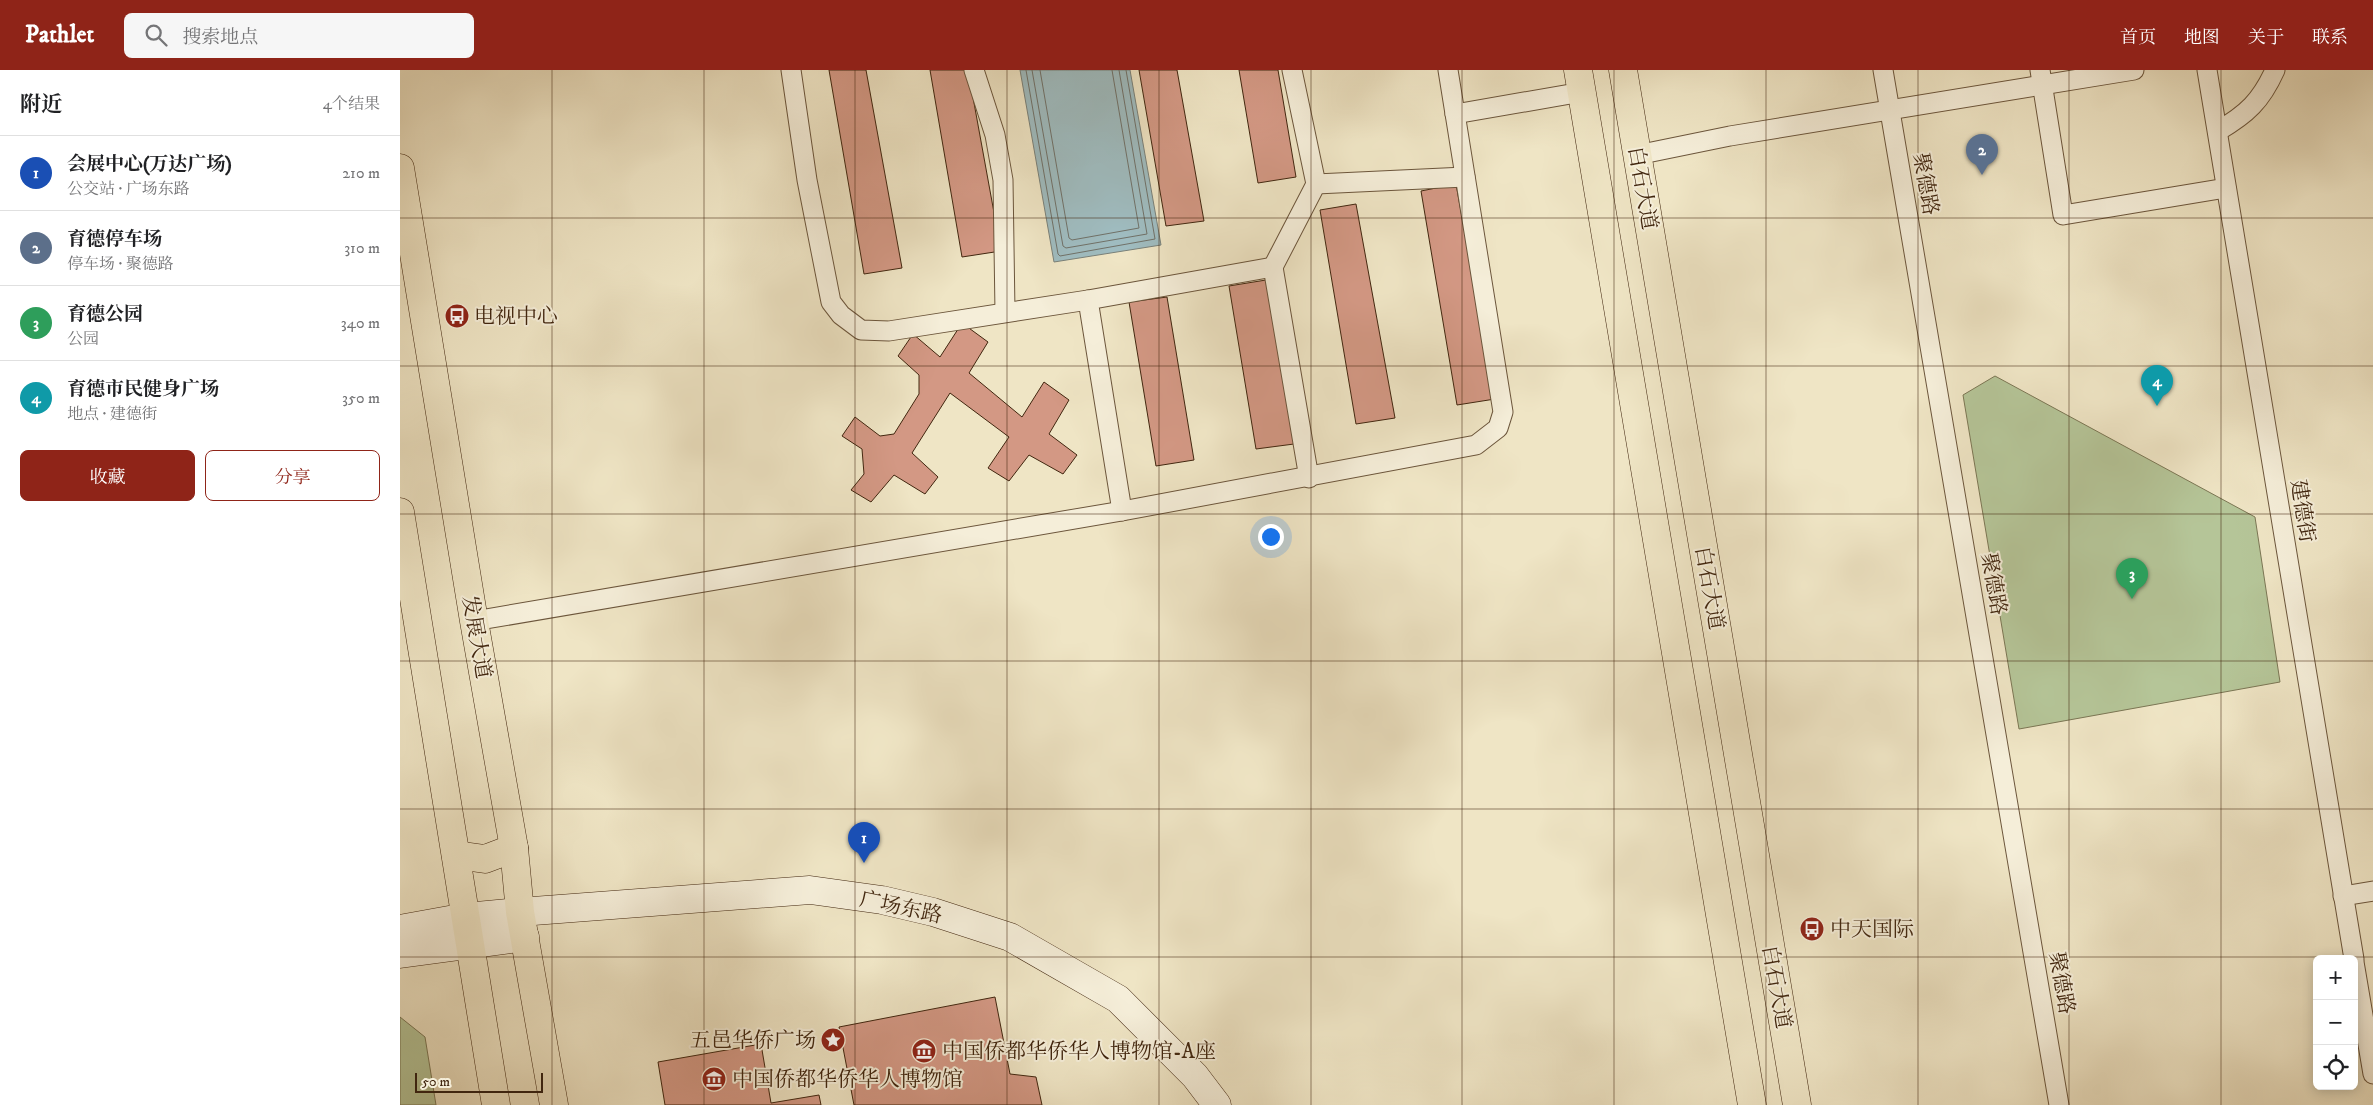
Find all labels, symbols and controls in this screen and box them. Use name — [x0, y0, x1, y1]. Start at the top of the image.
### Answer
search box — [124, 13, 474, 58]
text: Pathlet — [25, 20, 94, 50]
icon: search — [142, 21, 170, 49]
text: 搜索地点 — [182, 26, 258, 49]
text: 首页 — [2120, 27, 2156, 49]
text: 地图 — [2184, 27, 2220, 49]
text: 关于 — [2248, 27, 2284, 49]
text: 联系 — [2312, 27, 2348, 49]
text: 附近 — [20, 92, 62, 118]
text: 4个结果 — [323, 94, 380, 114]
pin: 2 — [1966, 134, 1998, 175]
street label: 白石大道 — [1622, 145, 1662, 232]
street label: 聚德路 — [1907, 151, 1943, 217]
text: 会展中心(万达广场) — [67, 153, 232, 176]
text: 1 — [33, 163, 39, 183]
text: 210 m — [342, 163, 380, 183]
text: 公交站 · 广场东路 — [67, 179, 190, 199]
text: 育德停车场 — [67, 228, 162, 251]
text: 2 — [32, 238, 40, 258]
text: 310 m — [344, 238, 380, 258]
text: 停车场 · 聚德路 — [67, 254, 174, 274]
text: 育德公园 — [67, 303, 143, 326]
bus stop icon: 电视中心 — [444, 303, 470, 329]
place label: 电视中心 — [474, 304, 558, 330]
text: 3 — [33, 313, 39, 333]
text: 340 m — [341, 313, 380, 333]
text: 公园 — [67, 329, 99, 349]
pin: 4 — [2141, 365, 2173, 406]
text: 育德市民健身广场 — [67, 378, 219, 401]
text: 4 — [31, 388, 41, 408]
text: 350 m — [342, 388, 380, 408]
text: 地点 · 建德街 — [67, 404, 158, 424]
button: 收藏 — [20, 450, 195, 501]
button: 分享 — [205, 450, 380, 501]
street label: 建德街 — [2284, 478, 2320, 544]
your location — [1258, 524, 1284, 550]
street label: 白石大道 — [1689, 545, 1729, 632]
street label: 聚德路 — [1975, 551, 2011, 617]
pin: 3 — [2116, 558, 2148, 599]
street label: 发展大道 — [456, 594, 496, 681]
pin: 1 — [848, 822, 880, 863]
street label: 广场东路 — [857, 887, 945, 929]
bus stop icon: 中天国际 — [1799, 916, 1825, 942]
place label: 中天国际 — [1830, 917, 1914, 943]
street label: 白石大道 — [1756, 944, 1796, 1031]
street label: 聚德路 — [2043, 950, 2079, 1016]
map controls — [2313, 955, 2358, 1090]
button: + — [2313, 955, 2358, 1000]
button: − — [2313, 1000, 2358, 1045]
place icon: 五邑华侨广场 — [820, 1027, 846, 1053]
place label: 五邑华侨广场 — [690, 1028, 816, 1054]
museum icon: 中国侨都华侨华人博物馆-A座 — [911, 1038, 937, 1064]
place label: 中国侨都华侨华人博物馆-A座 — [942, 1039, 1216, 1065]
button: locate — [2313, 1045, 2358, 1090]
museum icon: 中国侨都华侨华人博物馆 — [701, 1066, 727, 1092]
place label: 中国侨都华侨华人博物馆 — [732, 1067, 963, 1093]
scale bar — [415, 1070, 542, 1093]
text: 50 m — [422, 1073, 450, 1091]

